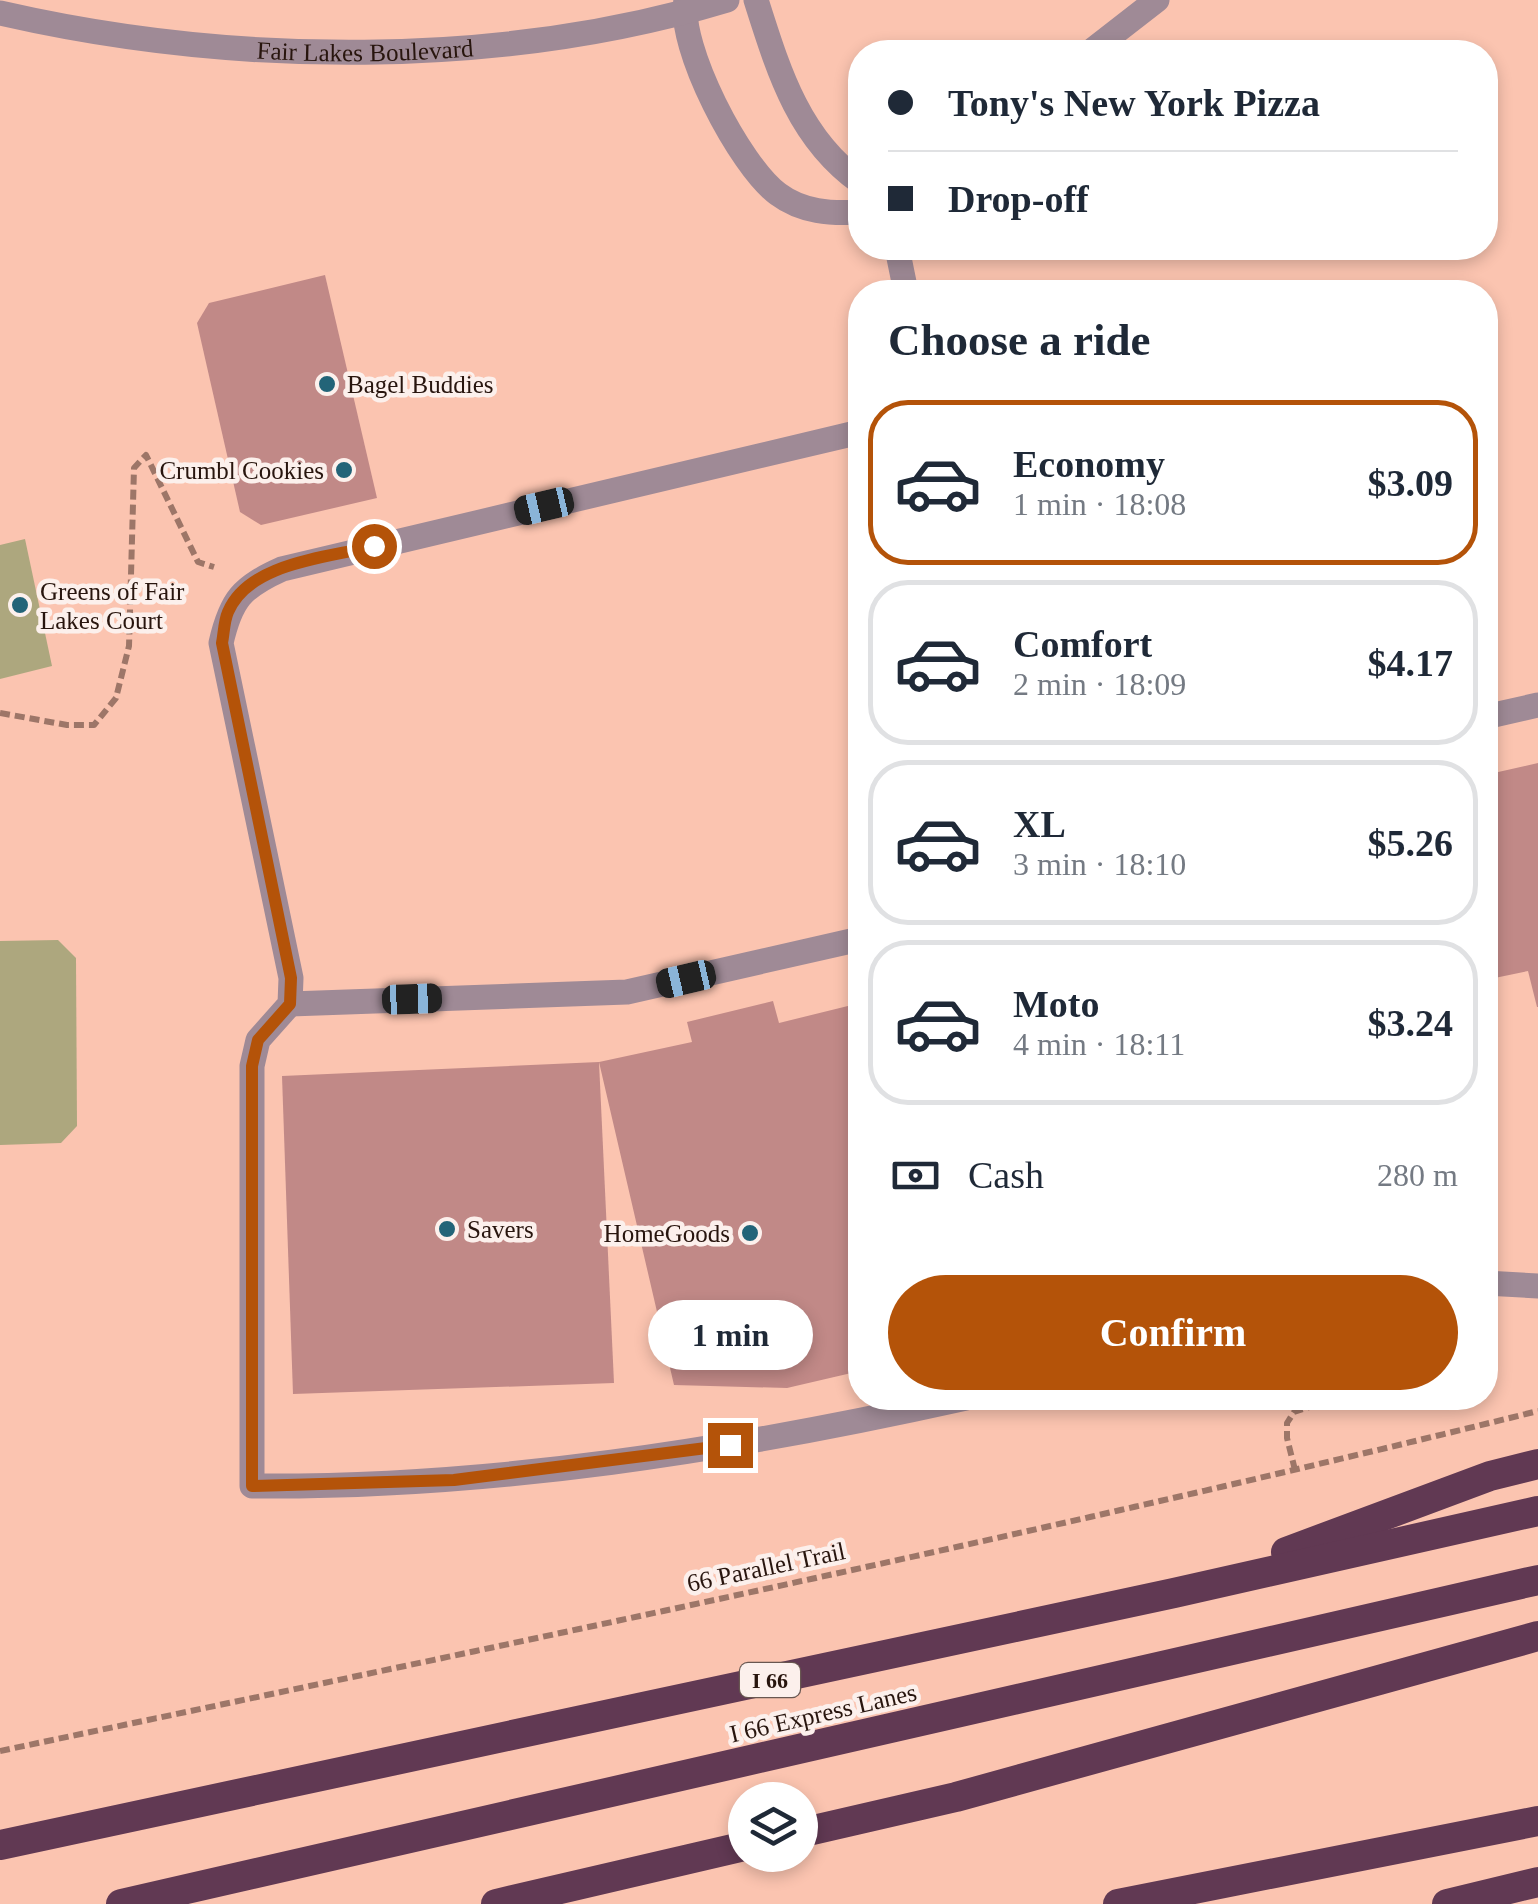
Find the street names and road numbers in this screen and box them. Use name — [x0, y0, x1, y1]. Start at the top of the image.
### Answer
street label: Fair Lakes Boulevard — [256, 34, 475, 66]
street label: 66 Parallel Trail — [684, 1537, 848, 1597]
road number: I 66 — [740, 1663, 800, 1697]
street label: I 66 Express Lanes — [727, 1678, 919, 1748]

